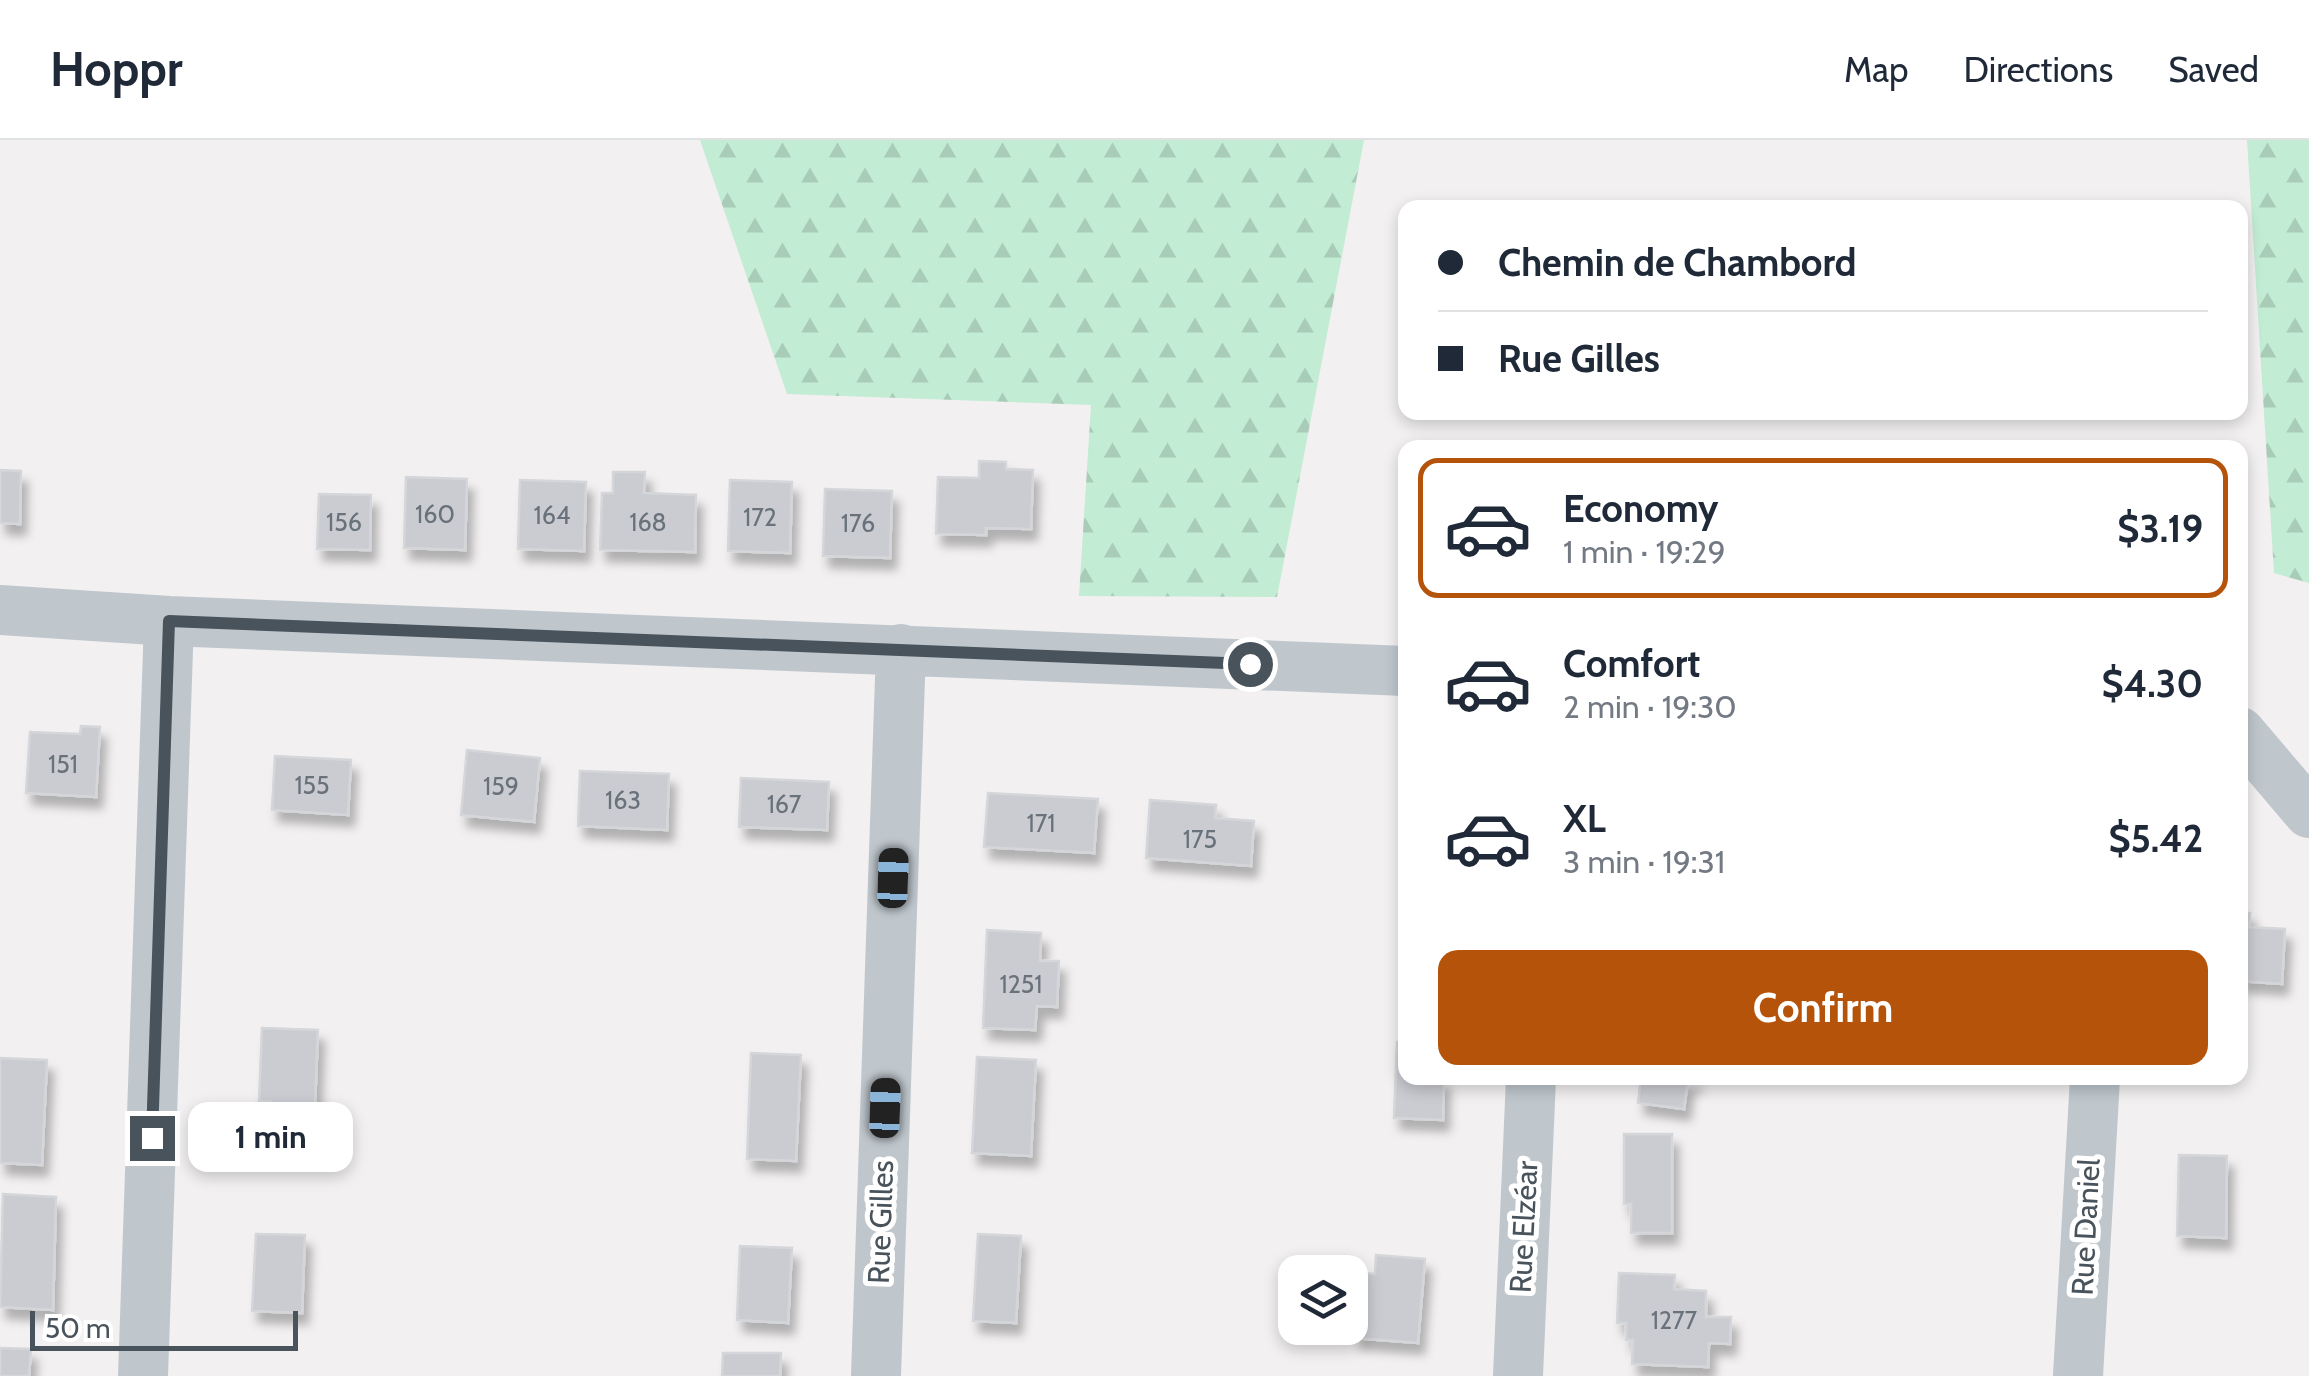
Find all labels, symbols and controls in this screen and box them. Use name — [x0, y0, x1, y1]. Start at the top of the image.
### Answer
text: Hoppr — [50, 40, 182, 98]
text: Map — [1844, 48, 1909, 91]
text: Directions — [1964, 48, 2113, 91]
text: Saved — [2168, 48, 2259, 91]
text: Chemin de Chambord — [1498, 239, 1856, 286]
text: Rue Gilles — [1498, 335, 1660, 382]
icon: car — [1443, 483, 1533, 573]
text: Economy — [1563, 485, 1718, 532]
house number: 160 — [415, 499, 455, 529]
house number: 164 — [534, 500, 570, 530]
house number: 172 — [743, 502, 777, 532]
text: $3.19 — [2117, 505, 2203, 552]
house number: 156 — [326, 507, 362, 537]
house number: 168 — [629, 507, 667, 537]
house number: 176 — [841, 508, 875, 538]
text: 1 min · 19:29 — [1563, 532, 1726, 571]
icon: car — [1443, 638, 1533, 728]
text: Comfort — [1563, 640, 1700, 687]
route start — [1228, 642, 1273, 687]
text: $4.30 — [2102, 660, 2203, 707]
text: 2 min · 19:30 — [1563, 687, 1737, 726]
house number: 151 — [48, 749, 78, 779]
house number: 155 — [294, 770, 330, 800]
house number: 159 — [483, 771, 519, 801]
house number: 163 — [605, 785, 641, 815]
house number: 167 — [767, 789, 802, 819]
icon: car — [1443, 793, 1533, 883]
text: XL — [1563, 795, 1606, 842]
house number: 171 — [1027, 808, 1055, 838]
text: $5.42 — [2108, 815, 2203, 862]
house number: 175 — [1183, 824, 1217, 854]
text: 3 min · 19:31 — [1563, 842, 1725, 881]
car — [877, 847, 909, 909]
button: Confirm — [1438, 950, 2208, 1065]
house number: 1251 — [1000, 969, 1042, 999]
car — [869, 1077, 901, 1139]
callout: 1 min — [187, 1103, 352, 1173]
route end — [130, 1116, 175, 1161]
text: 1 min — [234, 1117, 307, 1156]
street label: Rue Daniel — [2063, 1158, 2108, 1296]
street label: Rue Elzéar — [1502, 1159, 1545, 1294]
street label: Rue Gilles — [860, 1160, 901, 1284]
map controls — [1278, 1255, 1368, 1345]
button: layers — [1278, 1255, 1368, 1345]
house number: 1277 — [1651, 1305, 1698, 1335]
scale bar — [30, 1306, 298, 1350]
text: 50 m — [45, 1311, 111, 1345]

